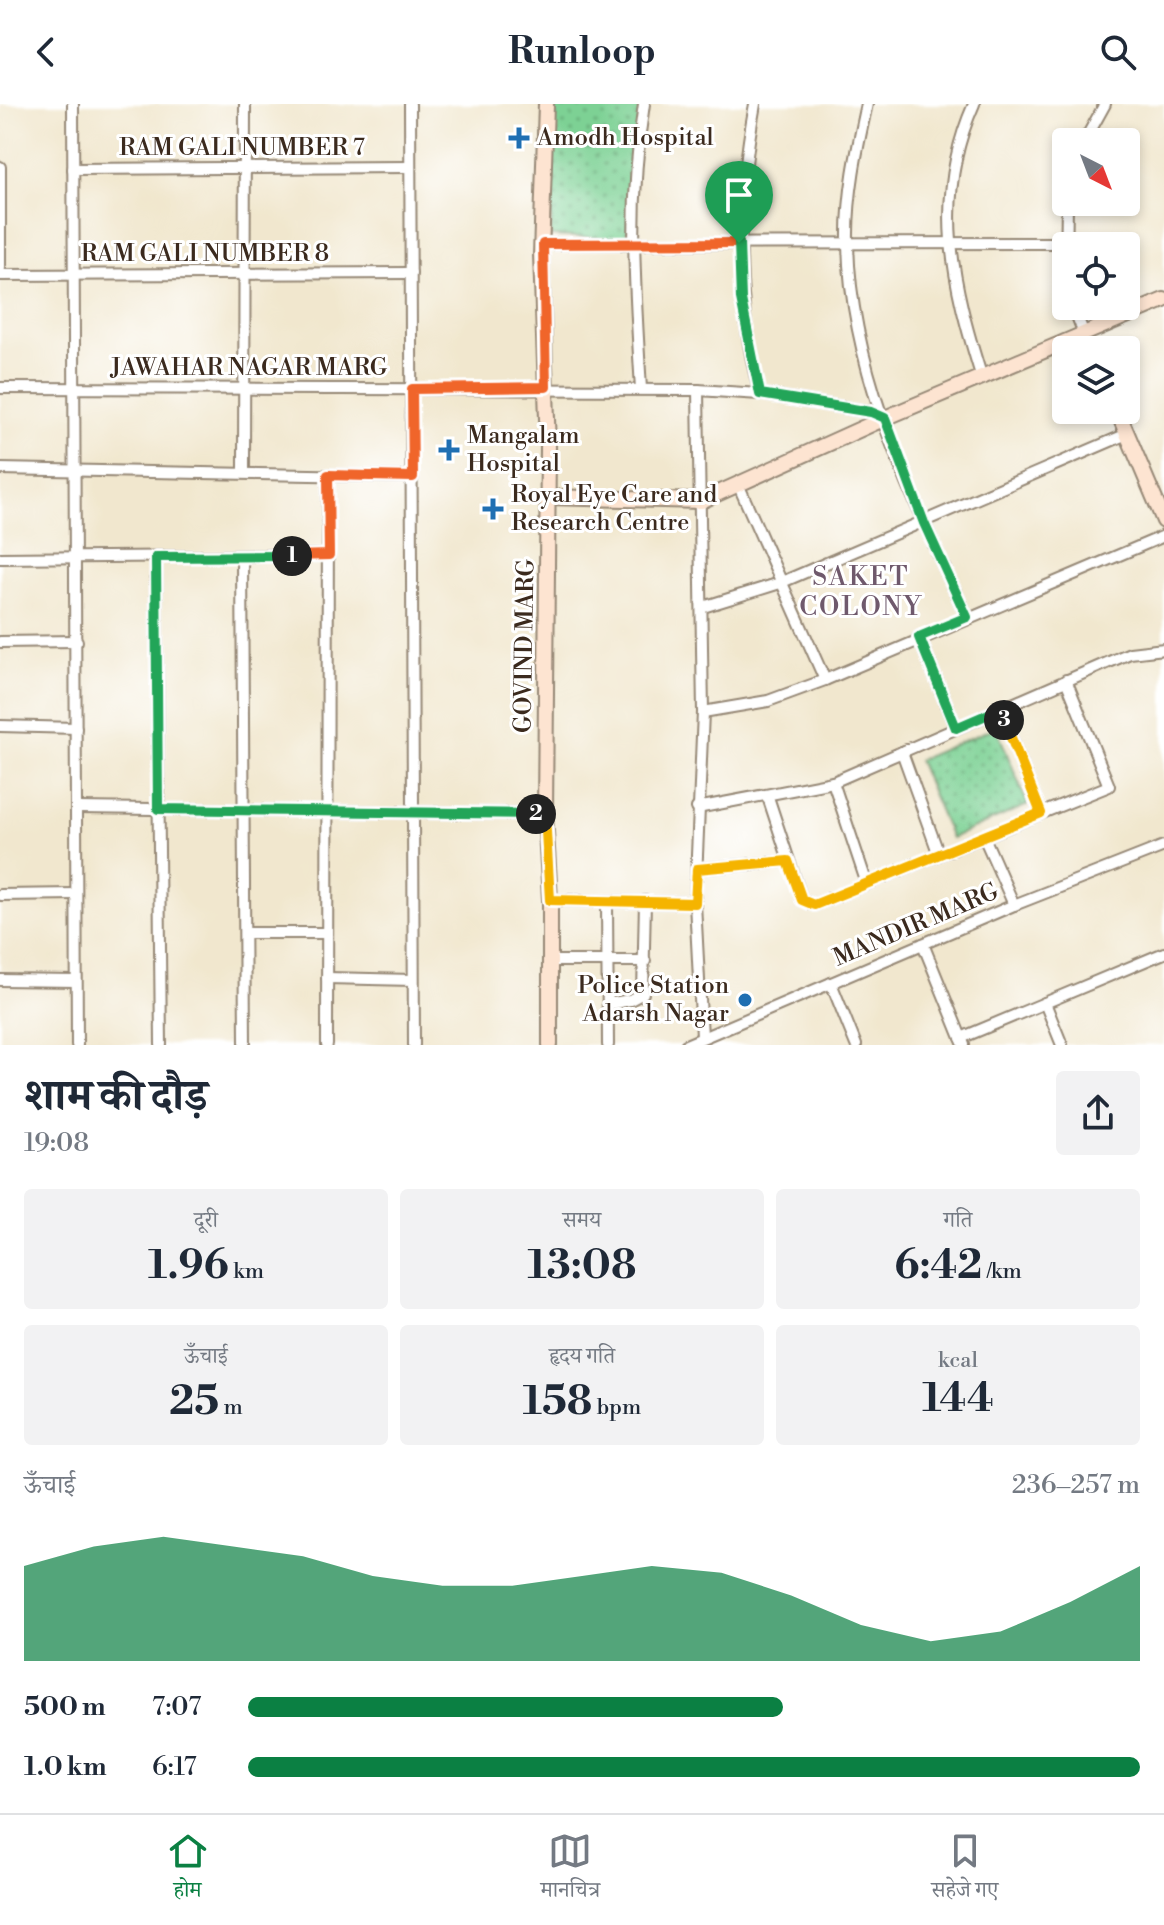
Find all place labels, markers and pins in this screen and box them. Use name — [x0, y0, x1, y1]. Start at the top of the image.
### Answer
place label: Amodh Hospital — [536, 123, 714, 153]
marker: Amodh Hospital — [508, 127, 530, 149]
pin — [705, 161, 773, 243]
place label: Mangalam Hospital — [467, 421, 580, 479]
marker: Mangalam Hospital — [438, 439, 460, 461]
place label: Royal Eye Care and Research Centre — [511, 480, 717, 538]
marker: Royal Eye Care and Research Centre — [482, 498, 504, 520]
pin: 1 — [272, 536, 312, 576]
pin: 3 — [984, 700, 1024, 740]
pin: 2 — [516, 794, 556, 834]
place label: Police Station Adarsh Nagar — [578, 971, 729, 1029]
marker: Police Station Adarsh Nagar — [736, 991, 754, 1009]

